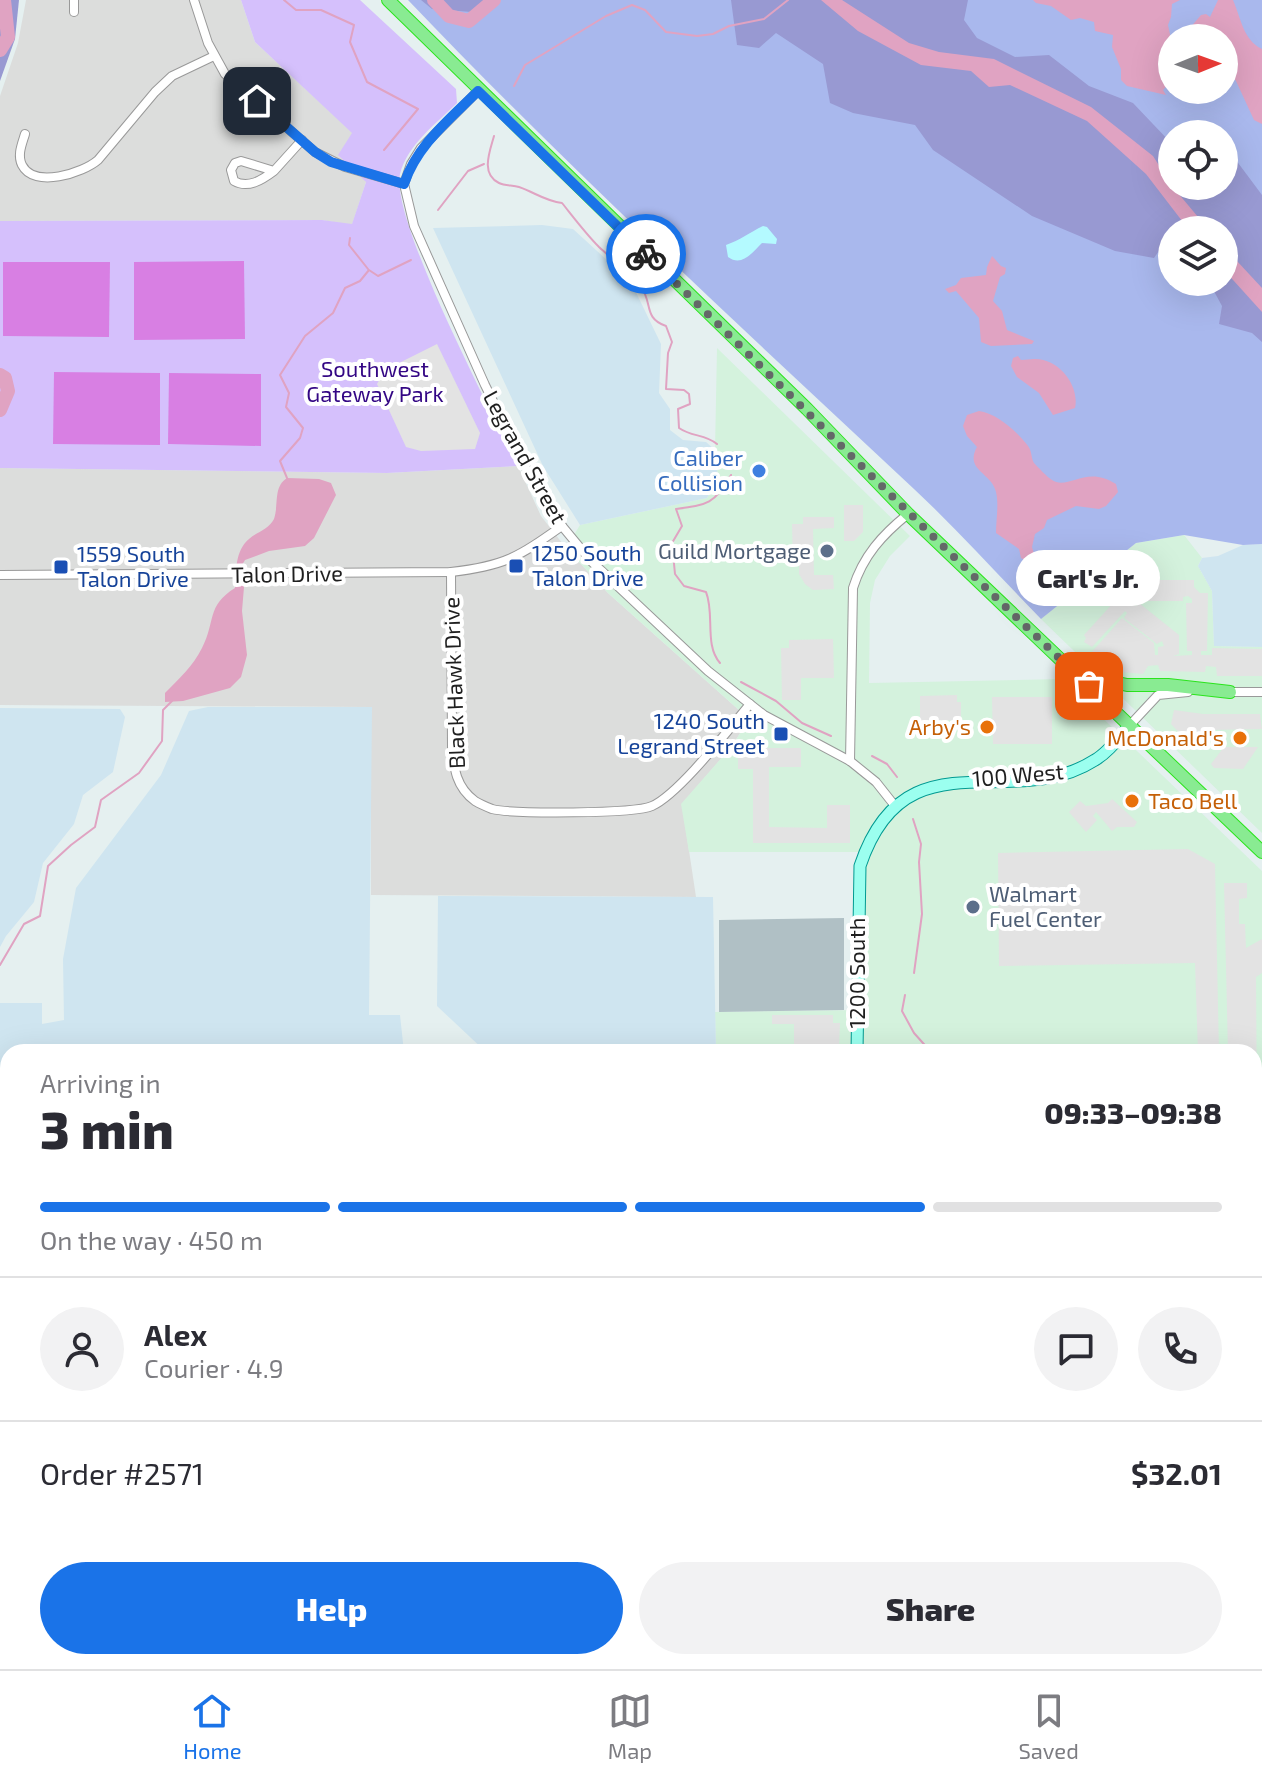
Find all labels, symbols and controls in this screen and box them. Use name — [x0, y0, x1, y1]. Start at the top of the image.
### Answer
north arrow — [1158, 24, 1238, 104]
map controls — [1158, 24, 1238, 296]
pin — [223, 67, 291, 135]
icon: home — [235, 79, 279, 123]
button: locate — [1158, 120, 1238, 200]
courier — [606, 214, 686, 294]
button: layers — [1158, 216, 1238, 296]
icon: bike — [624, 232, 668, 276]
park label: Southwest Gateway Park — [306, 355, 444, 406]
street label: Legrand Street — [479, 386, 573, 527]
place label: Caliber Collision — [658, 444, 743, 495]
marker: Caliber Collision — [750, 462, 768, 480]
place label: Guild Mortgage — [658, 537, 811, 563]
place label: 1250 South Talon Drive — [532, 539, 644, 590]
place label: 1559 South Talon Drive — [77, 540, 189, 591]
marker: Guild Mortgage — [818, 542, 836, 560]
callout: Carl's Jr. — [1017, 550, 1161, 606]
marker: 1250 South Talon Drive — [507, 557, 525, 575]
marker: 1559 South Talon Drive — [52, 558, 70, 576]
street label: Talon Drive — [231, 559, 343, 587]
text: Carl's Jr. — [1037, 562, 1139, 593]
street label: Black Hawk Drive — [437, 597, 469, 769]
pin — [1055, 652, 1123, 720]
icon: bag — [1067, 664, 1111, 708]
place label: 1240 South Legrand Street — [617, 707, 765, 758]
place label: Arby's — [909, 713, 971, 739]
marker: Arby's — [978, 718, 996, 736]
place label: McDonald's — [1107, 724, 1224, 750]
marker: 1240 South Legrand Street — [772, 725, 790, 743]
marker: McDonald's — [1231, 729, 1249, 747]
street label: 100 West — [971, 757, 1065, 791]
place label: Taco Bell — [1148, 787, 1238, 813]
marker: Taco Bell — [1123, 792, 1141, 810]
place label: Walmart Fuel Center — [989, 880, 1102, 931]
marker: Walmart Fuel Center — [964, 898, 982, 916]
street label: 1200 South — [843, 917, 869, 1029]
text: Arriving in — [40, 1067, 161, 1098]
text: 09:33–09:38 — [1044, 1094, 1222, 1130]
text: 3 min — [40, 1097, 174, 1159]
text: On the way · 450 m — [40, 1224, 263, 1255]
button: person — [40, 1307, 124, 1391]
button: chat — [1034, 1307, 1118, 1391]
button: phone — [1138, 1307, 1222, 1391]
text: Alex — [144, 1316, 207, 1352]
text: Courier · 4.9 — [144, 1352, 284, 1383]
text: Order #2571 — [40, 1455, 204, 1491]
text: $32.01 — [1131, 1455, 1222, 1491]
button: Help — [40, 1562, 623, 1654]
button: Share — [639, 1562, 1222, 1654]
tab: Home — [183, 1689, 241, 1763]
tab: Map — [608, 1689, 652, 1763]
tab: Saved — [1018, 1689, 1079, 1763]

